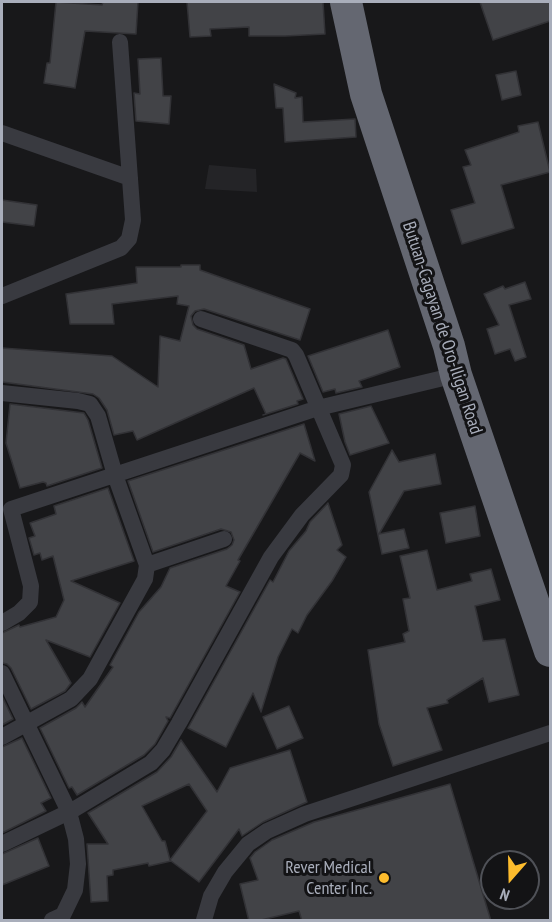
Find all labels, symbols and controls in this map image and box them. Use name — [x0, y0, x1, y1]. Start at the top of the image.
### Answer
street label: Butuan-Cagayan de Oro-Iligan Road — [397, 219, 487, 437]
north arrow — [480, 850, 540, 910]
place label: Rever Medical Center Inc. — [285, 857, 372, 900]
marker: Rever Medical Center Inc. — [377, 871, 391, 885]
text: N — [497, 884, 512, 906]

